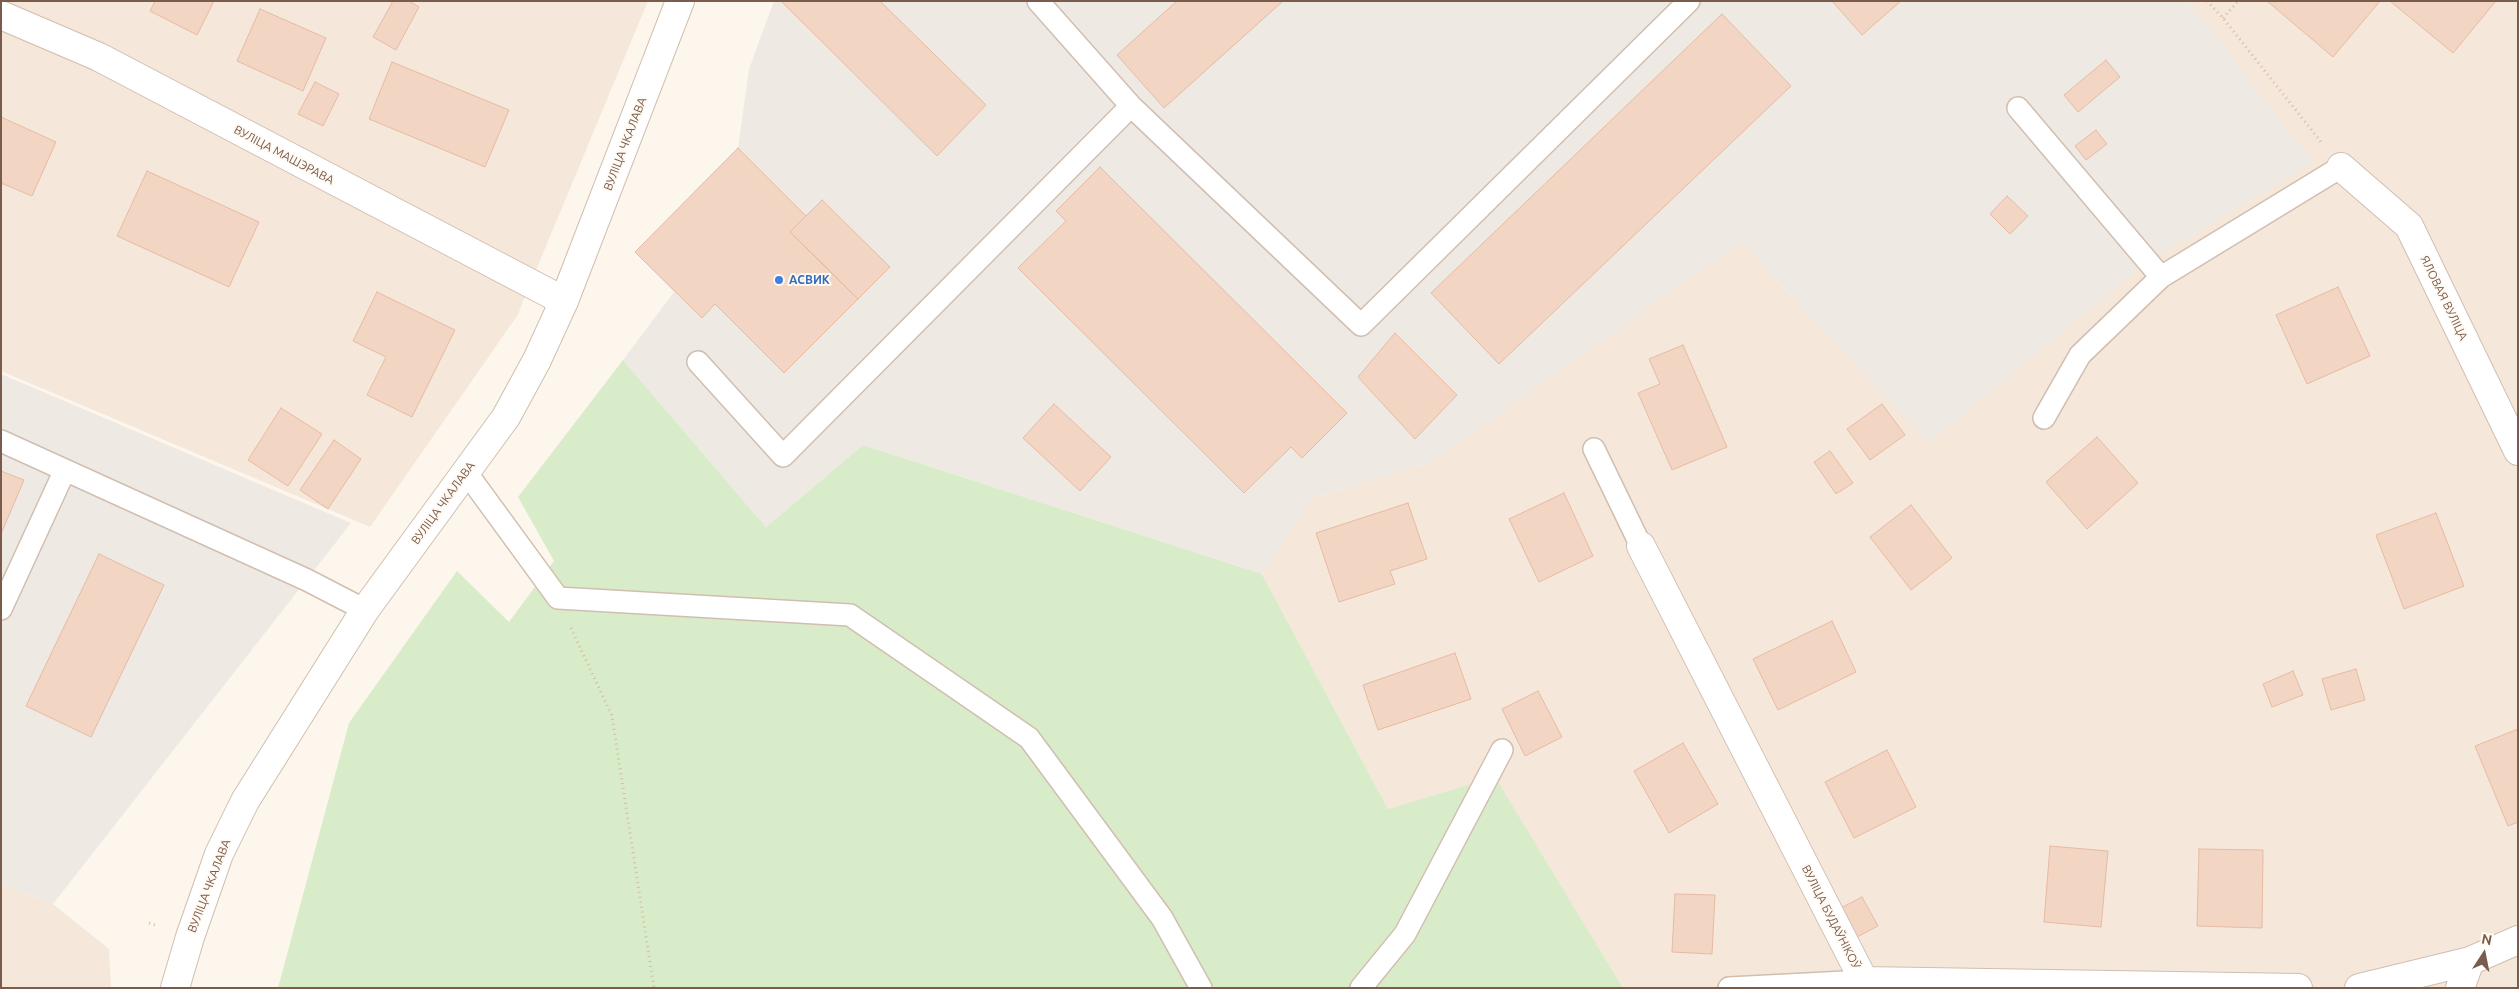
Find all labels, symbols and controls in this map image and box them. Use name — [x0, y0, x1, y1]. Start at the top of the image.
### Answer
street label: ВУЛІЦА ЧКАЛАВА — [601, 95, 649, 193]
street label: ВУЛІЦА МАШЭРАВА — [231, 122, 337, 188]
street label: ЯЛОВАЯ ВУЛІЦА — [2417, 253, 2471, 343]
place label: АСВИК — [789, 273, 830, 287]
marker: АСВИК — [773, 274, 785, 286]
street label: ВУЛІЦА ЧКАЛАВА — [408, 459, 478, 547]
street label: ВУЛІЦА ЧКАЛАВА — [185, 837, 233, 935]
street label: ВУЛІЦА БУДАЎНІКОЎ — [1799, 863, 1863, 971]
north arrow — [2459, 929, 2509, 979]
text: N — [2480, 930, 2494, 948]

